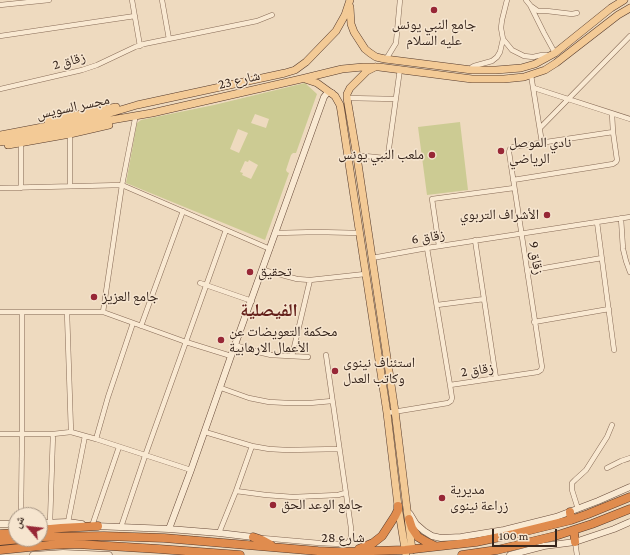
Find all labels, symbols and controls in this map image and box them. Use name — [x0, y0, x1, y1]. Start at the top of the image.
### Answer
marker: جامع النبي يونس عليه السلام — [429, 5, 439, 15]
place label: جامع النبي يونس عليه السلام — [392, 17, 476, 50]
street label: زقاق 2 — [51, 49, 87, 73]
street label: شارع 23 — [216, 67, 262, 93]
street label: مجسر السويس — [35, 91, 111, 123]
place label: نادي الموصل الرياضي — [509, 135, 571, 168]
marker: نادي الموصل الرياضي — [496, 146, 506, 156]
place label: ملعب النبي يونس — [338, 147, 424, 163]
marker: ملعب النبي يونس — [427, 150, 437, 160]
place label: الأشراف التربوي — [460, 207, 539, 223]
marker: الأشراف التربوي — [542, 210, 552, 220]
street label: زقاق 6 — [410, 226, 446, 248]
street label: زقاق 9 — [525, 240, 547, 276]
place label: تحقيق — [258, 264, 292, 280]
marker: تحقيق — [245, 267, 255, 277]
place label: جامع العزيز — [102, 289, 158, 305]
marker: جامع العزيز — [89, 292, 99, 302]
district label: الفيصلية — [240, 299, 298, 321]
place label: محكمة التعويضات عن الأعمال الارهابية — [229, 324, 337, 356]
marker: محكمة التعويضات عن الأعمال الارهابية — [216, 335, 226, 345]
place label: استئناف نينوى وكاتب العدل — [343, 355, 415, 388]
street label: زقاق 2 — [459, 359, 495, 381]
marker: استئناف نينوى وكاتب العدل — [330, 366, 340, 376]
place label: مديرية زراعة نينوى — [450, 482, 508, 514]
marker: مديرية زراعة نينوى — [437, 493, 447, 503]
place label: جامع الوعد الحق — [281, 497, 363, 513]
marker: جامع الوعد الحق — [268, 500, 278, 510]
north arrow — [8, 507, 48, 547]
text: ش — [10, 514, 26, 530]
scale bar — [494, 521, 559, 547]
text: 100 m — [499, 529, 528, 543]
street label: شارع 28 — [321, 530, 365, 546]

